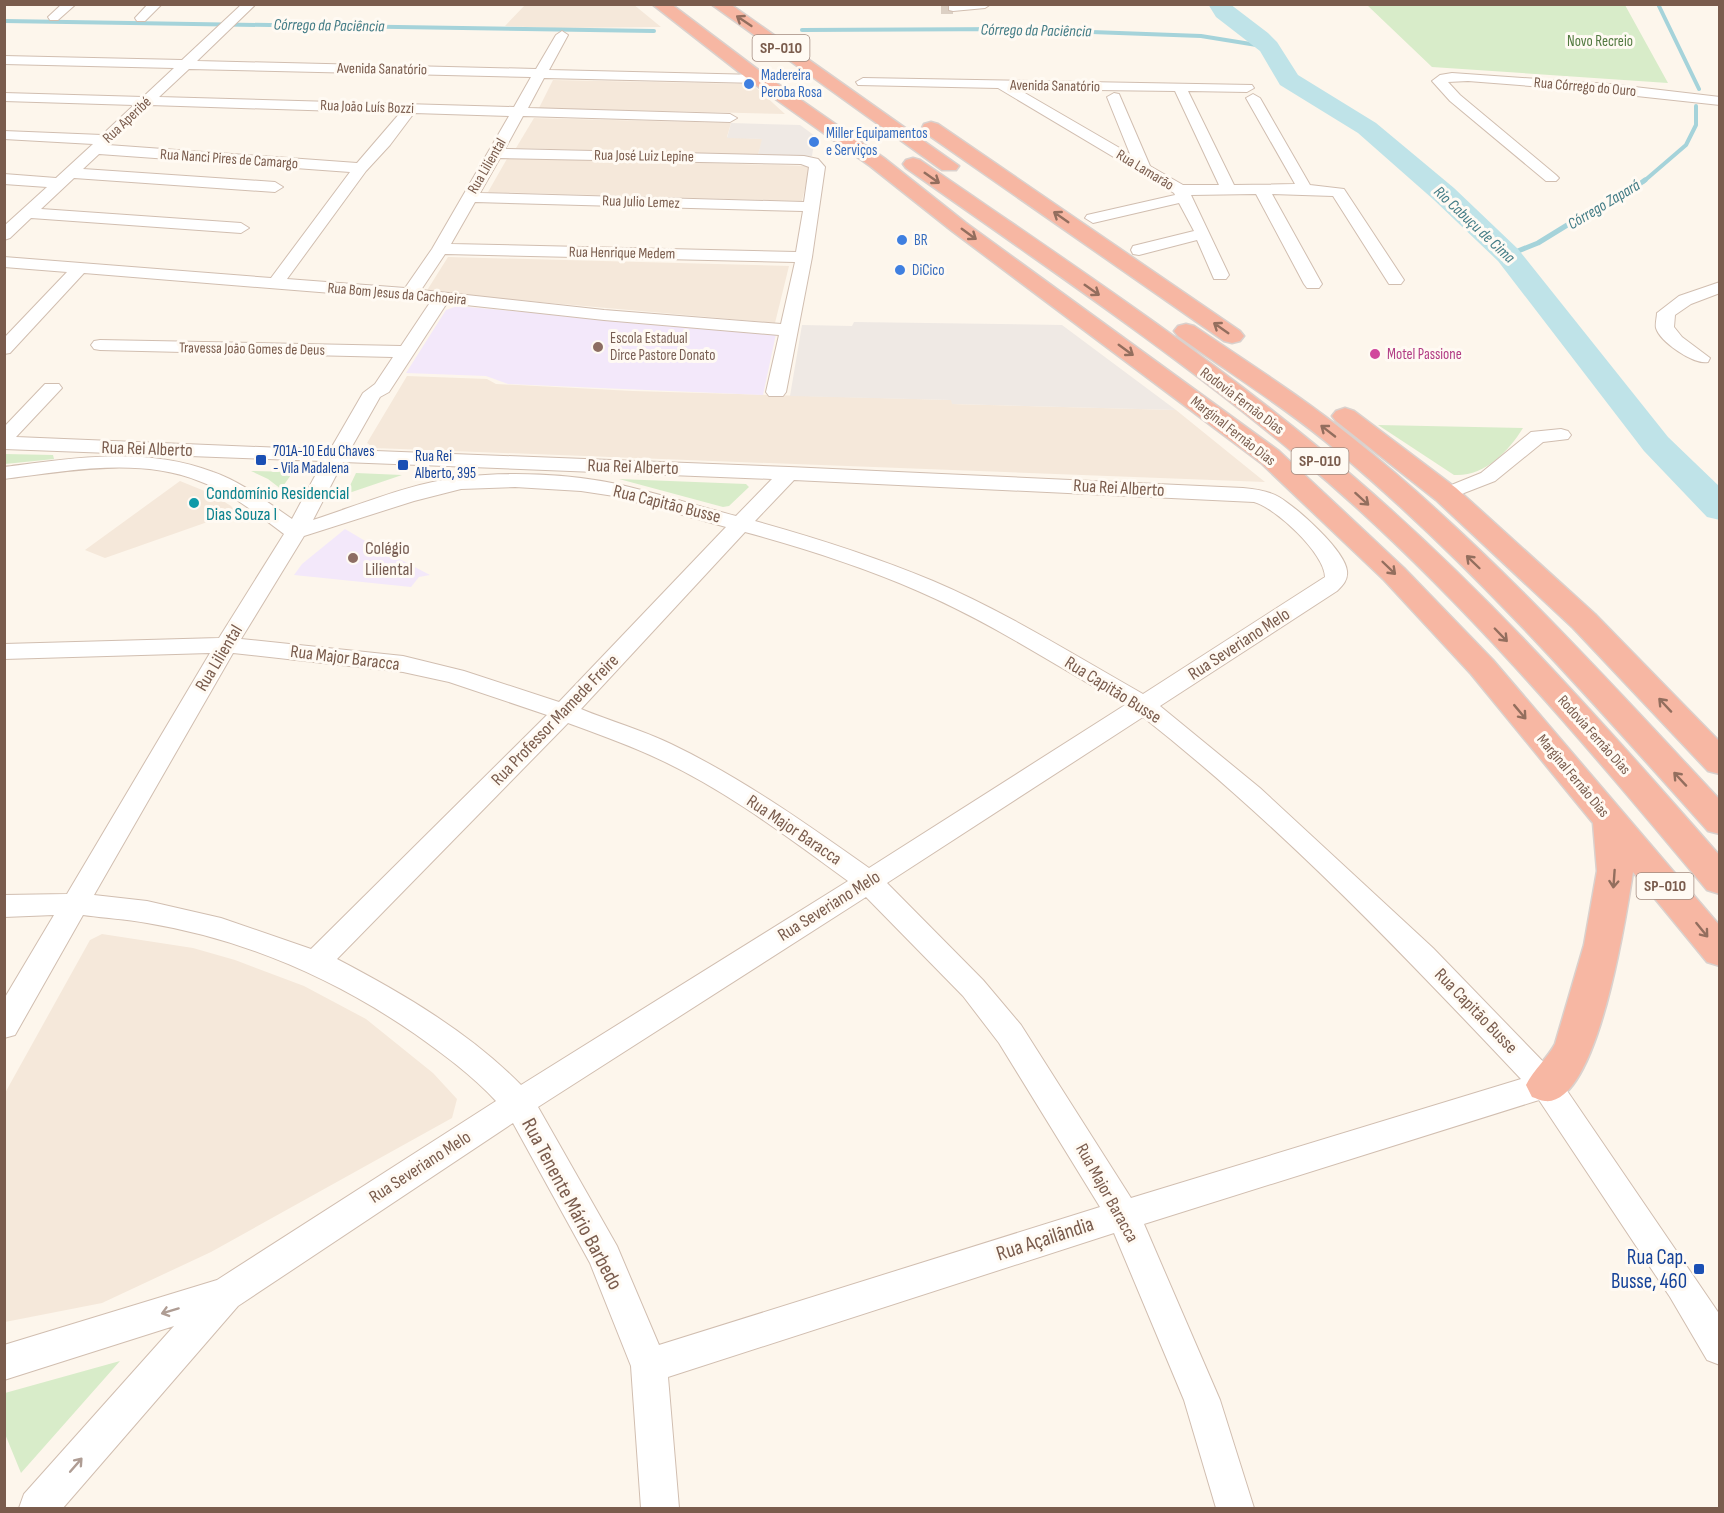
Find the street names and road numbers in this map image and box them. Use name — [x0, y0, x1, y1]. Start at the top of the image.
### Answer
road number: SP-010 — [752, 35, 810, 61]
street label: Avenida Sanatório — [336, 59, 427, 79]
street label: Rua Córrego do Ouro — [1533, 73, 1637, 101]
street label: Avenida Sanatório — [1009, 76, 1100, 96]
street label: Rua Aperibé — [99, 93, 155, 147]
street label: Rua João Luís Bozzi — [320, 96, 414, 118]
street label: Rua Liliental — [463, 135, 511, 197]
street label: Rua Nanci Pires de Camargo — [159, 145, 299, 173]
street label: Rua Lamarão — [1113, 145, 1177, 195]
street label: Rua José Luiz Lepine — [594, 146, 694, 166]
street label: Rua Julio Lemez — [602, 191, 681, 213]
street label: Rua Henrique Medem — [569, 243, 675, 263]
street label: Rua Bom Jesus da Cachoeira — [327, 278, 467, 310]
street label: Travessa João Gomes de Deus — [179, 338, 325, 360]
street label: Rodovia Fernão Dias — [1196, 363, 1288, 439]
street label: Marginal Fernão Dias — [1187, 392, 1279, 470]
street label: Rua Rei Alberto — [101, 437, 193, 461]
road number: SP-010 — [1292, 448, 1348, 474]
street label: Rua Rei Alberto — [587, 455, 679, 479]
street label: Rua Rei Alberto — [1073, 475, 1165, 501]
street label: Rua Capitão Busse — [611, 481, 723, 527]
street label: Rua Severiano Melo — [1184, 603, 1294, 685]
street label: Rua Liliental — [191, 621, 247, 695]
street label: Rua Major Baracca — [289, 641, 401, 675]
street label: Rua Professor Mamede Freire — [487, 650, 623, 790]
street label: Rua Capitão Busse — [1061, 652, 1165, 728]
street label: Rodovia Fernão Dias — [1553, 691, 1635, 779]
street label: Marginal Fernão Dias — [1533, 731, 1613, 821]
street label: Rua Major Baracca — [743, 791, 845, 869]
street label: Rua Severiano Melo — [774, 866, 884, 946]
road number: SP-010 — [1636, 873, 1694, 899]
street label: Rua Capitão Busse — [1430, 964, 1522, 1058]
street label: Rua Tenente Mário Barbedo — [516, 1114, 628, 1294]
street label: Rua Severiano Melo — [365, 1126, 475, 1208]
street label: Rua Major Baracca — [1071, 1140, 1143, 1246]
street label: Rua Açailândia — [993, 1212, 1097, 1266]

